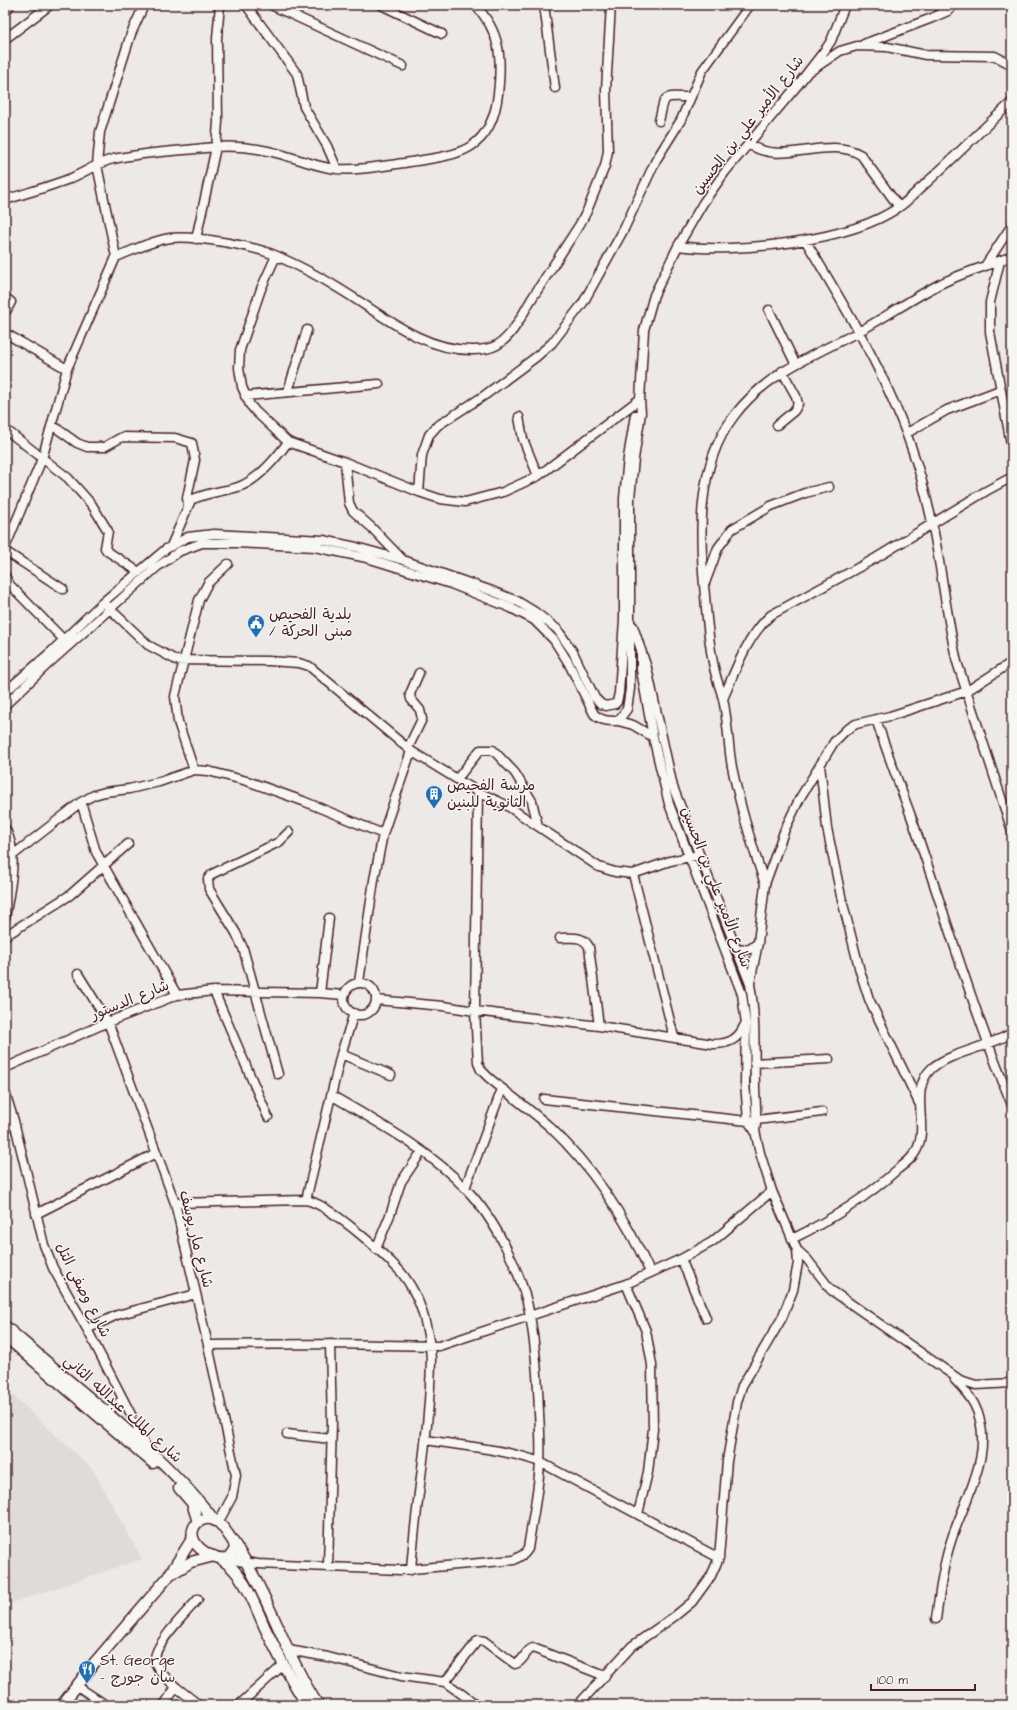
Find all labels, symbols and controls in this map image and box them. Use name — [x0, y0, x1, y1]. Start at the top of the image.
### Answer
street label: شارع الأمير علي بن الحسين — [687, 51, 810, 200]
place label: بلدية الفحيص / مبنى الحركة — [269, 604, 352, 642]
public building icon: بلدية الفحيص / مبنى الحركة — [246, 613, 266, 638]
place label: مرسة الفحيص الثانوية للبنين — [447, 775, 535, 813]
building icon: مرسة الفحيص الثانوية للبنين — [424, 784, 444, 809]
street label: شارع الأمير علي بن الحسين — [674, 803, 756, 971]
street label: شارع الدستور — [87, 975, 172, 1026]
street label: شارع مار يوسف — [174, 1188, 218, 1290]
street label: شارع وصفي التل — [48, 1239, 116, 1342]
street label: شارع الملك عبدالله الثاني — [58, 1350, 187, 1469]
place label: St. George - سان جورج — [100, 1650, 175, 1688]
restaurant icon: St. George - سان جورج — [77, 1659, 97, 1684]
scale bar — [871, 1666, 975, 1692]
text: 100 m — [877, 1672, 908, 1689]

